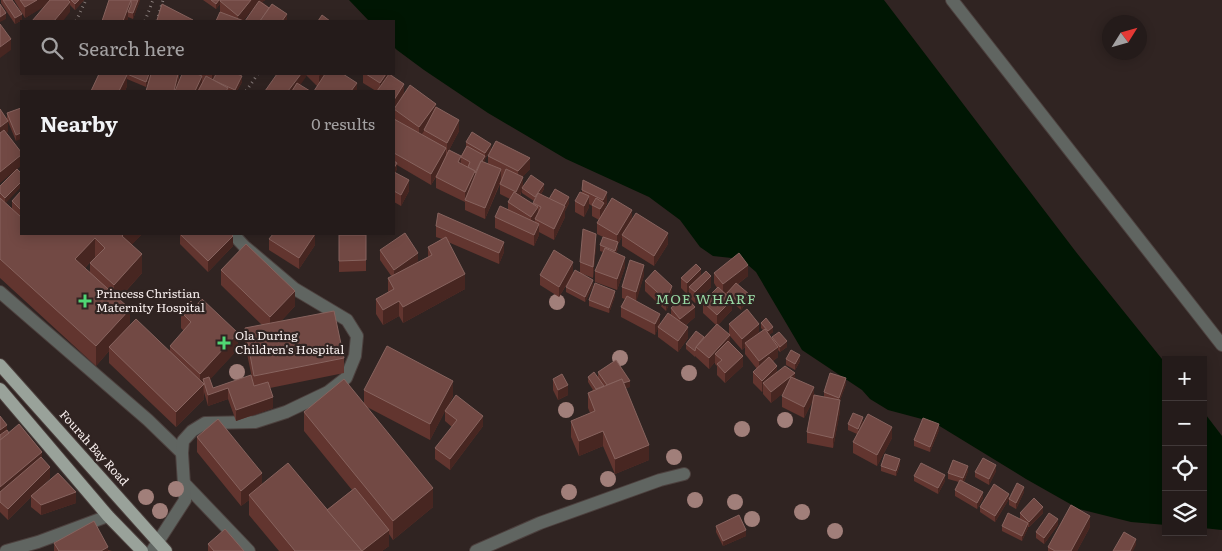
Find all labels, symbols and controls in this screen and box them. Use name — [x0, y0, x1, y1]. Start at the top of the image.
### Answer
north arrow — [1102, 15, 1147, 60]
search box — [20, 20, 395, 75]
icon: search — [38, 34, 66, 62]
text: Search here — [78, 34, 185, 62]
text: Nearby — [40, 107, 118, 138]
text: 0 results — [311, 111, 375, 135]
place label: Princess Christian Maternity Hospital — [96, 284, 205, 316]
district label: MOE WHARF — [655, 288, 757, 308]
marker: Princess Christian Maternity Hospital — [78, 294, 92, 308]
place label: Ola During Children's Hospital — [235, 326, 344, 358]
marker: Ola During Children's Hospital — [217, 336, 231, 350]
map controls — [1162, 356, 1207, 536]
button: + — [1162, 356, 1207, 401]
button: − — [1162, 401, 1207, 446]
street label: Fourah Bay Road — [56, 406, 134, 490]
button: locate — [1162, 446, 1207, 491]
button: layers — [1162, 491, 1207, 536]

